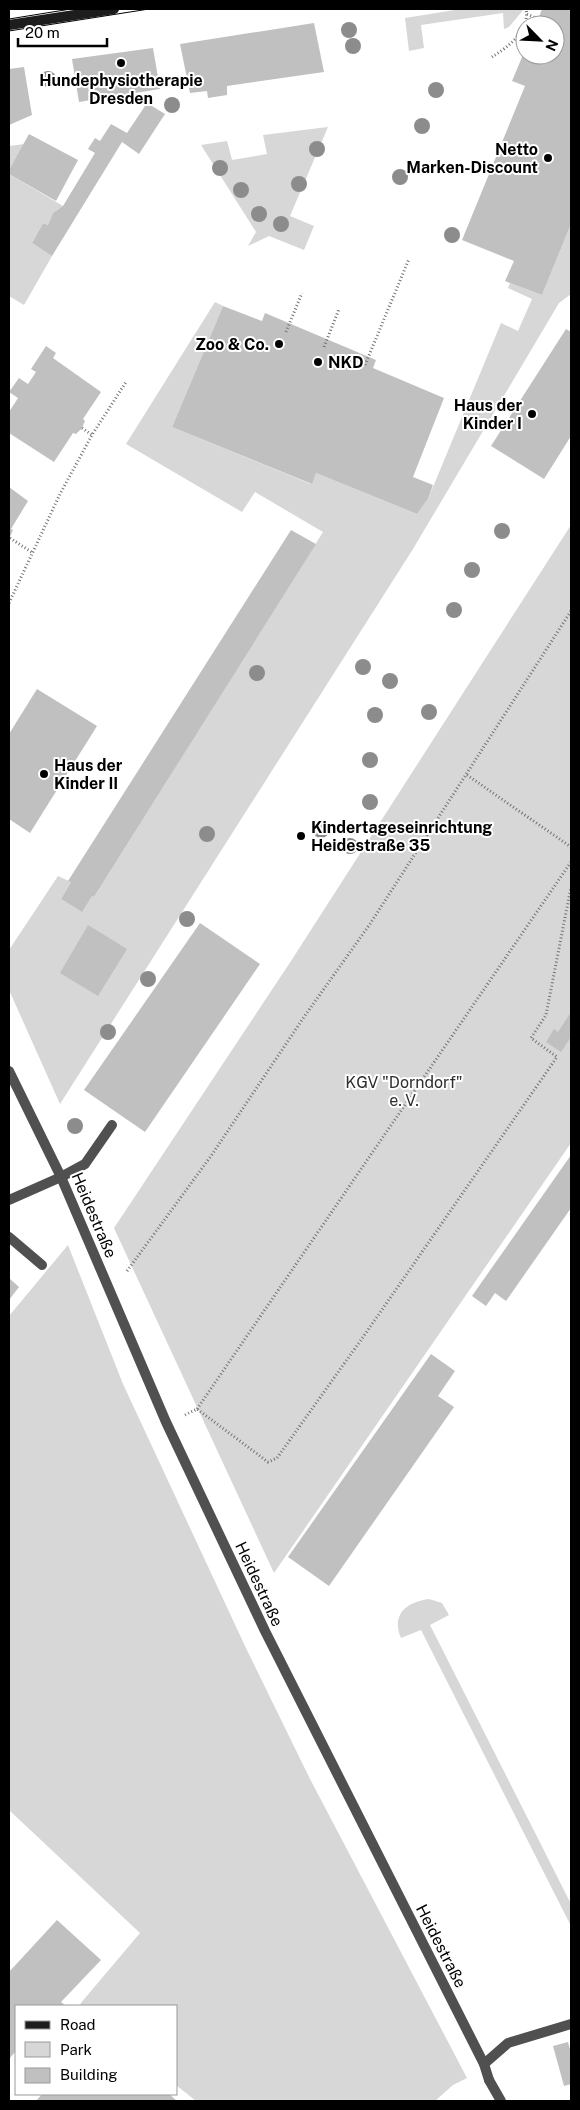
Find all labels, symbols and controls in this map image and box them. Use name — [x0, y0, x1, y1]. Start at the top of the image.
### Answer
scale bar — [18, 15, 106, 47]
north arrow — [515, 15, 565, 65]
text: 20 m — [25, 24, 60, 41]
text: N — [542, 37, 561, 54]
marker: Hundephysiotherapie Dresden — [115, 57, 127, 69]
place label: Hundephysiotherapie Dresden — [39, 71, 203, 108]
place label: Netto Marken-Discount — [406, 140, 538, 177]
marker: Netto Marken-Discount — [542, 152, 554, 164]
place label: Zoo & Co. — [195, 335, 269, 354]
marker: Zoo & Co. — [273, 338, 285, 350]
place label: NKD — [328, 353, 364, 372]
marker: NKD — [312, 356, 324, 368]
place label: Haus der Kinder I — [454, 396, 522, 433]
marker: Haus der Kinder I — [526, 408, 538, 420]
place label: Haus der Kinder II — [54, 756, 123, 793]
marker: Haus der Kinder II — [38, 768, 50, 780]
place label: Kindertageseinrichtung Heidestraße 35 — [311, 818, 492, 855]
marker: Kindertageseinrichtung Heidestraße 35 — [295, 830, 307, 842]
park label: KGV "Dorndorf" e. V. — [345, 1073, 463, 1110]
street label: Heidestraße — [67, 1169, 121, 1261]
street label: Heidestraße — [231, 1539, 287, 1629]
street label: Heidestraße — [412, 1901, 470, 1991]
legend — [15, 2005, 178, 2095]
text: Road — [60, 2016, 96, 2033]
text: Park — [60, 2041, 92, 2058]
text: Building — [60, 2066, 118, 2083]

